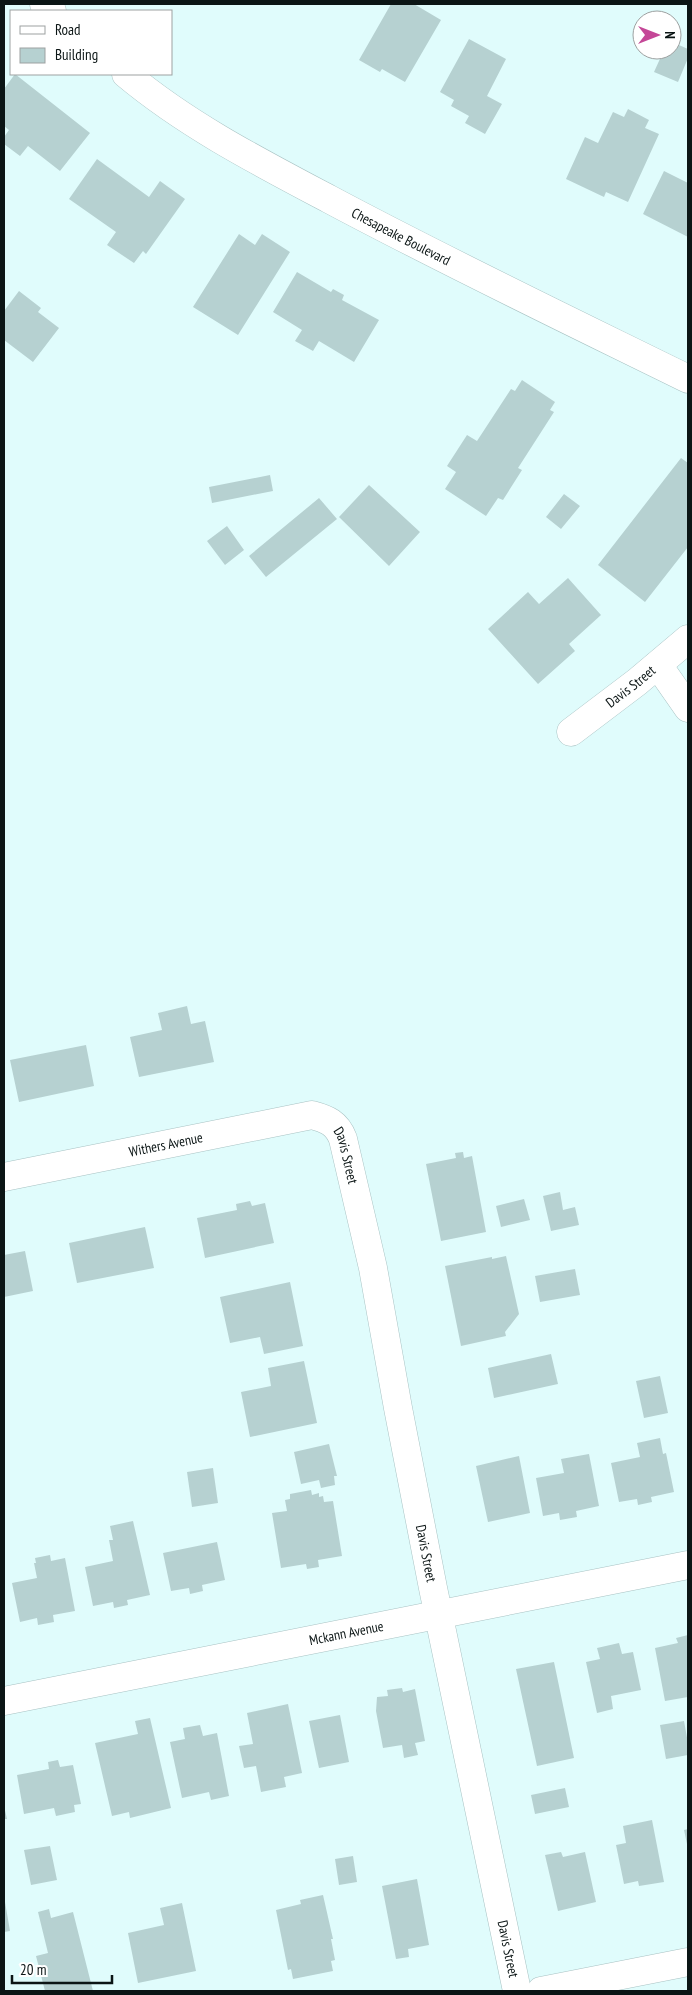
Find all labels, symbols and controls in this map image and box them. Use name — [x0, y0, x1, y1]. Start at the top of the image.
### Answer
legend — [10, 10, 172, 75]
north arrow — [632, 10, 682, 60]
text: Road — [55, 20, 81, 39]
text: N — [661, 31, 679, 39]
text: Building — [55, 45, 98, 64]
street label: Chesapeake Boulevard — [348, 204, 453, 269]
street label: Davis Street — [602, 661, 659, 711]
street label: Davis Street — [330, 1123, 362, 1186]
street label: Withers Avenue — [127, 1128, 204, 1161]
street label: Davis Street — [412, 1523, 441, 1584]
street label: Mckann Avenue — [308, 1617, 385, 1649]
street label: Davis Street — [493, 1919, 523, 1979]
scale bar — [12, 1952, 112, 1984]
text: 20 m — [20, 1960, 46, 1979]

